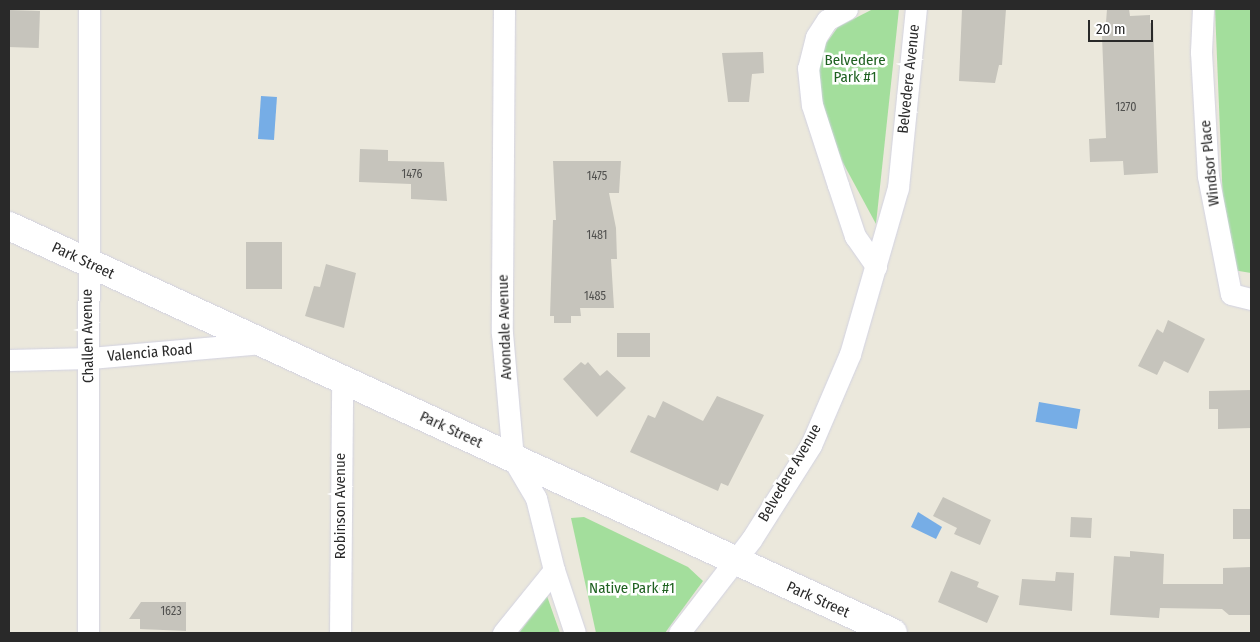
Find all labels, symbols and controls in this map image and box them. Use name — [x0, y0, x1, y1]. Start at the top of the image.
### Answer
scale bar — [1090, 10, 1155, 42]
text: 20 m — [1096, 20, 1126, 38]
street label: Belvedere Avenue — [894, 23, 924, 135]
park label: Belvedere Park #1 — [824, 51, 886, 86]
house number: 1270 — [1116, 101, 1136, 115]
street label: Windsor Place — [1197, 119, 1223, 207]
house number: 1476 — [402, 168, 422, 182]
house number: 1475 — [587, 170, 607, 184]
house number: 1481 — [587, 229, 607, 243]
street label: Park Street — [49, 239, 117, 283]
street label: Avondale Avenue — [494, 274, 516, 380]
street label: Challen Avenue — [78, 289, 98, 383]
house number: 1485 — [584, 290, 606, 304]
street label: Valencia Road — [107, 340, 193, 366]
street label: Park Street — [417, 408, 485, 452]
street label: Belvedere Avenue — [755, 421, 825, 525]
street label: Robinson Avenue — [332, 453, 350, 559]
street label: Park Street — [784, 578, 852, 622]
park label: Native Park #1 — [589, 580, 675, 598]
house number: 1623 — [160, 605, 182, 619]

